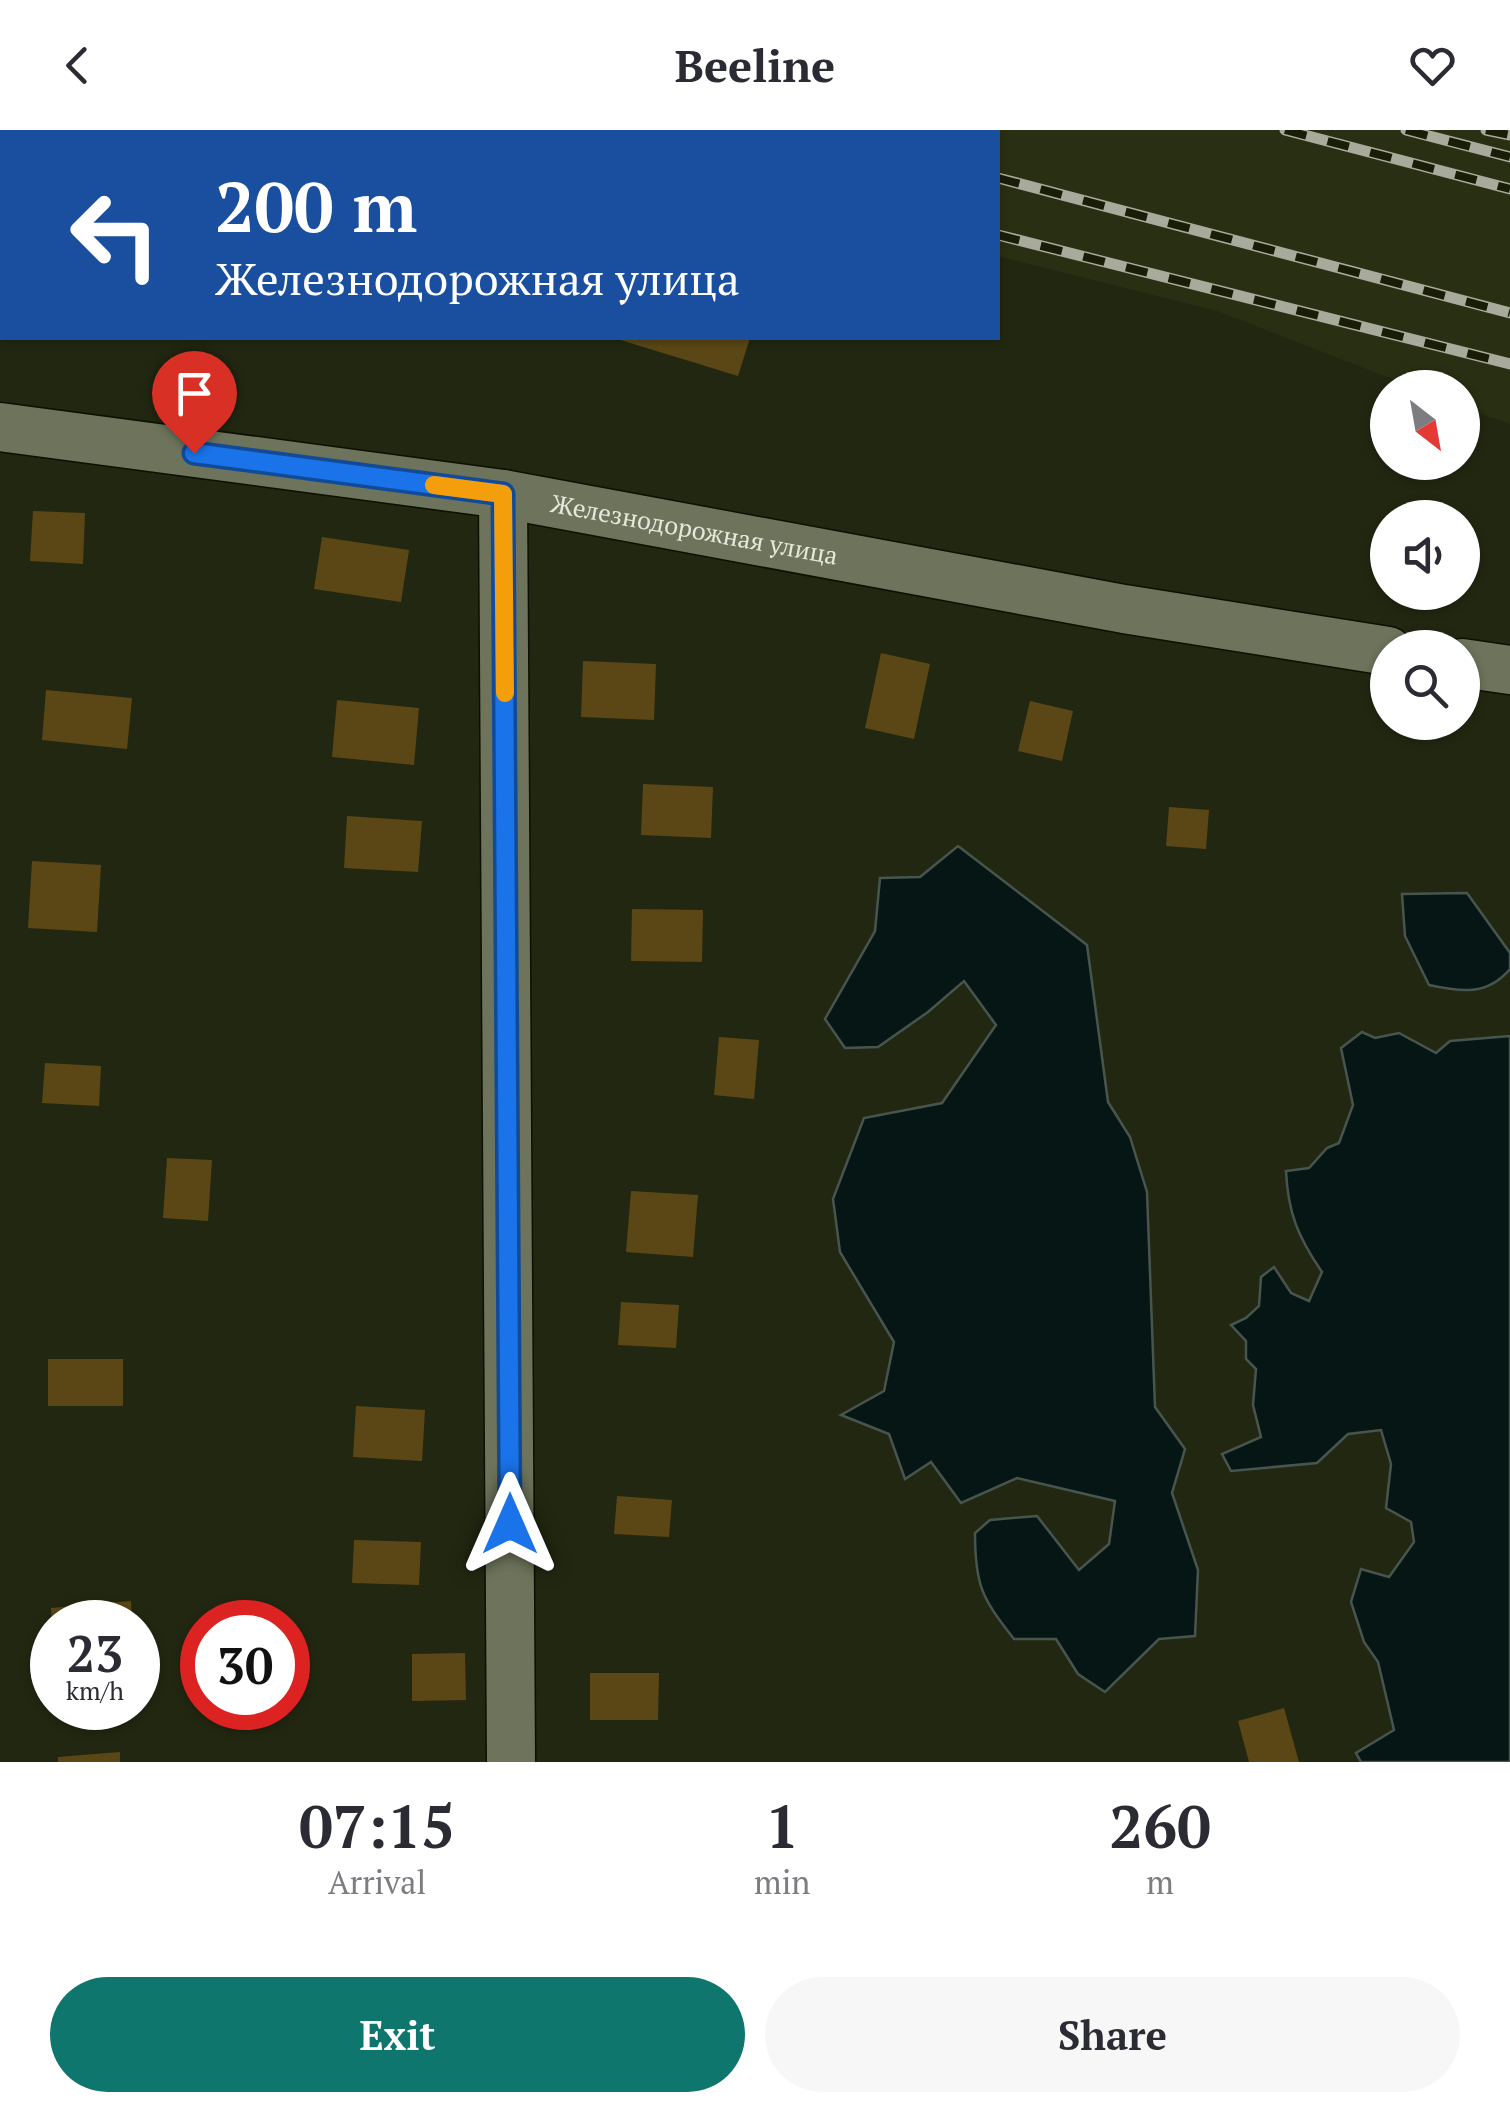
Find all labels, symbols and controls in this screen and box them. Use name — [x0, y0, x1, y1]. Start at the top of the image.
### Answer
text: Beeline — [675, 35, 835, 95]
icon: back — [50, 38, 105, 93]
icon: heart — [1405, 38, 1460, 93]
text: 200 m — [215, 159, 417, 252]
icon: left — [50, 170, 180, 300]
text: Железнодорожная улица — [215, 248, 740, 308]
pin — [152, 351, 237, 454]
icon: arrive — [167, 366, 222, 421]
north arrow — [1370, 370, 1480, 480]
map controls — [1370, 370, 1480, 740]
street label: Железнодорожная улица — [548, 486, 841, 572]
button: sound — [1370, 500, 1480, 610]
button: search — [1370, 630, 1480, 740]
position arrow — [458, 1472, 562, 1576]
speed limit sign: 30 — [180, 1600, 310, 1730]
text: 23 — [67, 1620, 123, 1686]
text: km/h — [66, 1674, 124, 1707]
text: 07:15 — [299, 1786, 455, 1865]
text: 1 — [765, 1786, 799, 1865]
text: 260 — [1109, 1786, 1211, 1865]
text: Arrival — [328, 1861, 426, 1903]
text: min — [754, 1861, 810, 1903]
text: m — [1146, 1861, 1174, 1903]
button: Exit — [50, 1977, 745, 2092]
button: Share — [765, 1977, 1460, 2092]

